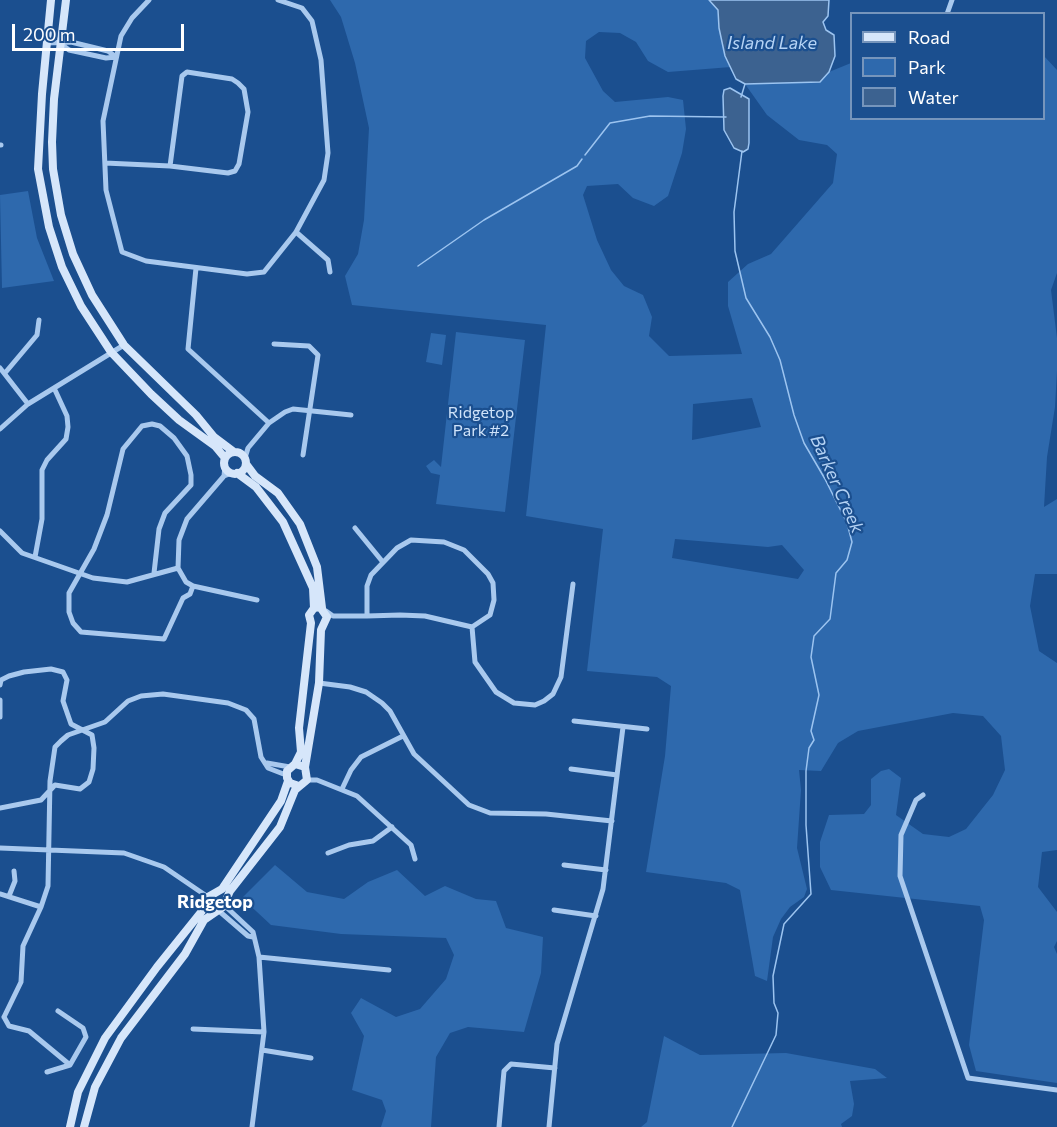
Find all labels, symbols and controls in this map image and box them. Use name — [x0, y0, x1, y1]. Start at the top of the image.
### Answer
scale bar — [15, 12, 188, 50]
legend — [850, 12, 1045, 120]
text: 200 m — [23, 23, 76, 45]
text: Road — [908, 26, 950, 48]
water label: Island Lake — [727, 32, 817, 54]
text: Park — [908, 56, 946, 78]
text: Water — [908, 86, 959, 108]
park label: Ridgetop Park #2 — [448, 403, 514, 441]
water label: Barker Creek — [806, 431, 868, 537]
district label: Ridgetop — [177, 891, 253, 913]

